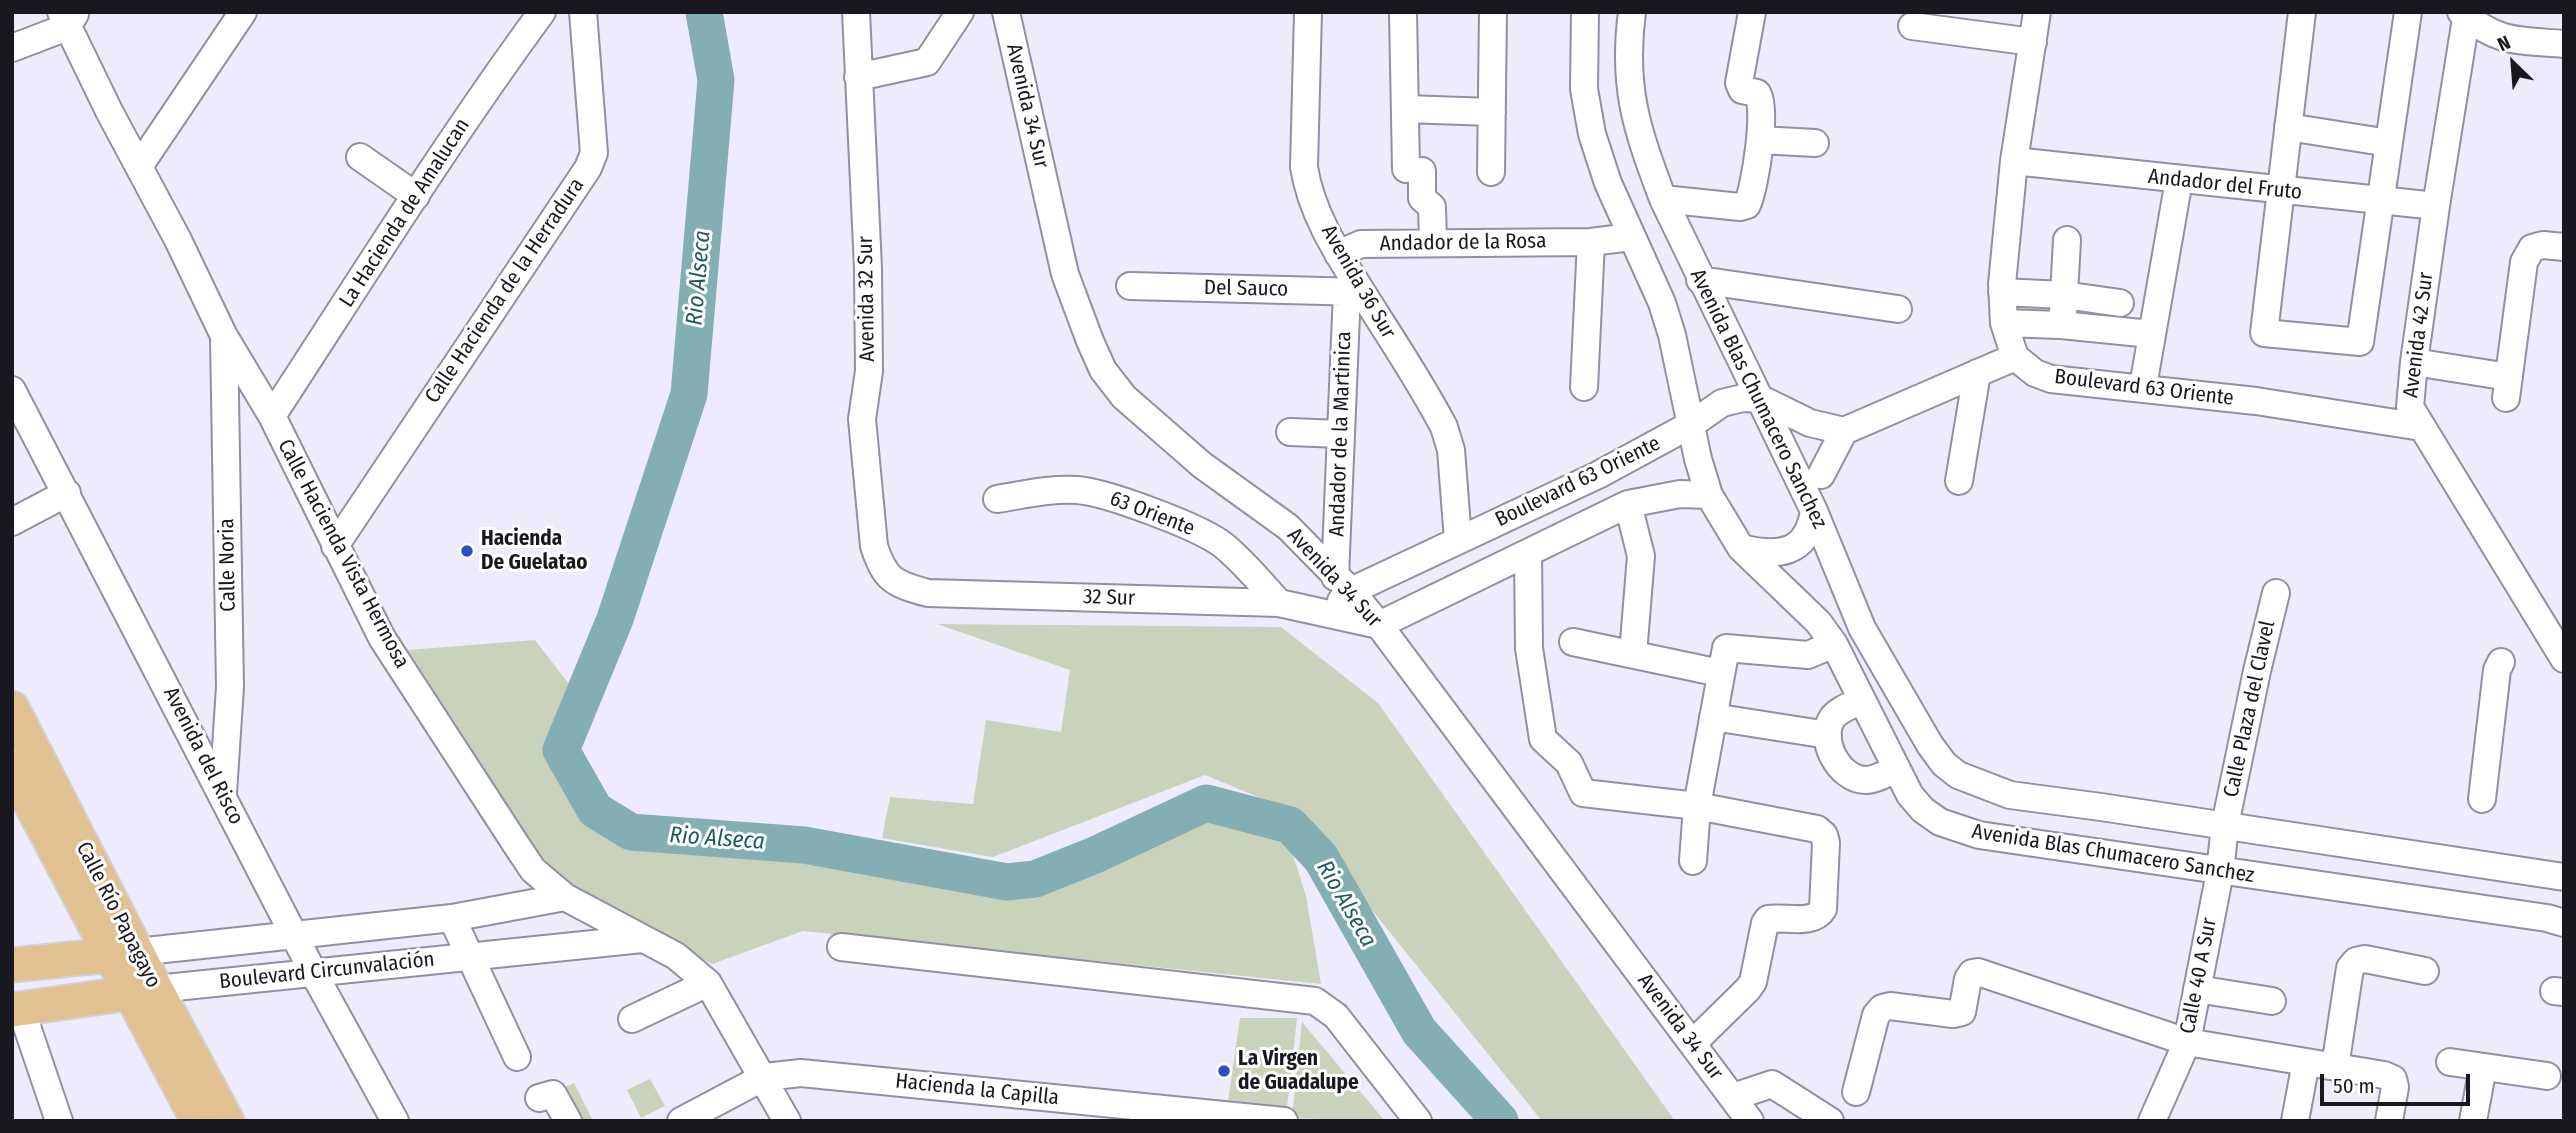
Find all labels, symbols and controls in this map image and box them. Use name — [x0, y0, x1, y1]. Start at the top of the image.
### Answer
north arrow — [2478, 28, 2548, 98]
text: N — [2494, 31, 2514, 56]
street label: Avenida 34 Sur — [1000, 41, 1054, 171]
street label: La Hacienda de Amalucan — [334, 114, 476, 312]
street label: Andador del Fruto — [2147, 164, 2303, 206]
street label: Calle Hacienda de la Herradura — [420, 174, 590, 408]
street label: Avenida 36 Sur — [1315, 221, 1401, 343]
water label: Rio Alseca — [681, 229, 717, 327]
street label: Andador de la Rosa — [1379, 229, 1547, 257]
street label: Avenida 32 Sur — [853, 236, 881, 362]
street label: Avenida Blas Chumacero Sanchez — [1684, 265, 1832, 533]
street label: Avenida 42 Sur — [2399, 271, 2439, 399]
street label: Del Sauco — [1204, 276, 1288, 302]
street label: Andador de la Martinica — [1325, 331, 1357, 537]
street label: Boulevard 63 Oriente — [2053, 365, 2235, 411]
street label: Boulevard 63 Oriente — [1491, 431, 1665, 533]
street label: Calle Hacienda Vista Hermosa — [272, 435, 414, 673]
street label: 63 Oriente — [1106, 486, 1198, 542]
street label: Calle Noria — [215, 518, 241, 612]
street label: Avenida 34 Sur — [1282, 523, 1386, 633]
place label: Hacienda De Guelatao — [481, 526, 587, 576]
marker: Hacienda De Guelatao — [459, 543, 475, 559]
street label: 32 Sur — [1082, 584, 1136, 612]
street label: Calle Plaza del Clavel — [2219, 618, 2281, 800]
street label: Avenida del Risco — [158, 683, 248, 829]
street label: Avenida Blas Chumacero Sanchez — [1970, 819, 2256, 889]
water label: Rio Alseca — [668, 822, 766, 856]
street label: Calle Río Papagayo — [70, 838, 166, 992]
water label: Rio Alseca — [1310, 856, 1382, 952]
street label: Calle 40 A Sur — [2175, 916, 2223, 1036]
street label: Boulevard Circunvalación — [218, 947, 436, 995]
street label: Avenida 34 Sur — [1632, 969, 1728, 1085]
place label: La Virgen de Guadalupe — [1238, 1046, 1359, 1096]
scale bar — [2324, 1060, 2474, 1104]
marker: La Virgen de Guadalupe — [1216, 1063, 1232, 1079]
street label: Hacienda la Capilla — [894, 1069, 1060, 1111]
text: 50 m — [2333, 1073, 2375, 1099]

